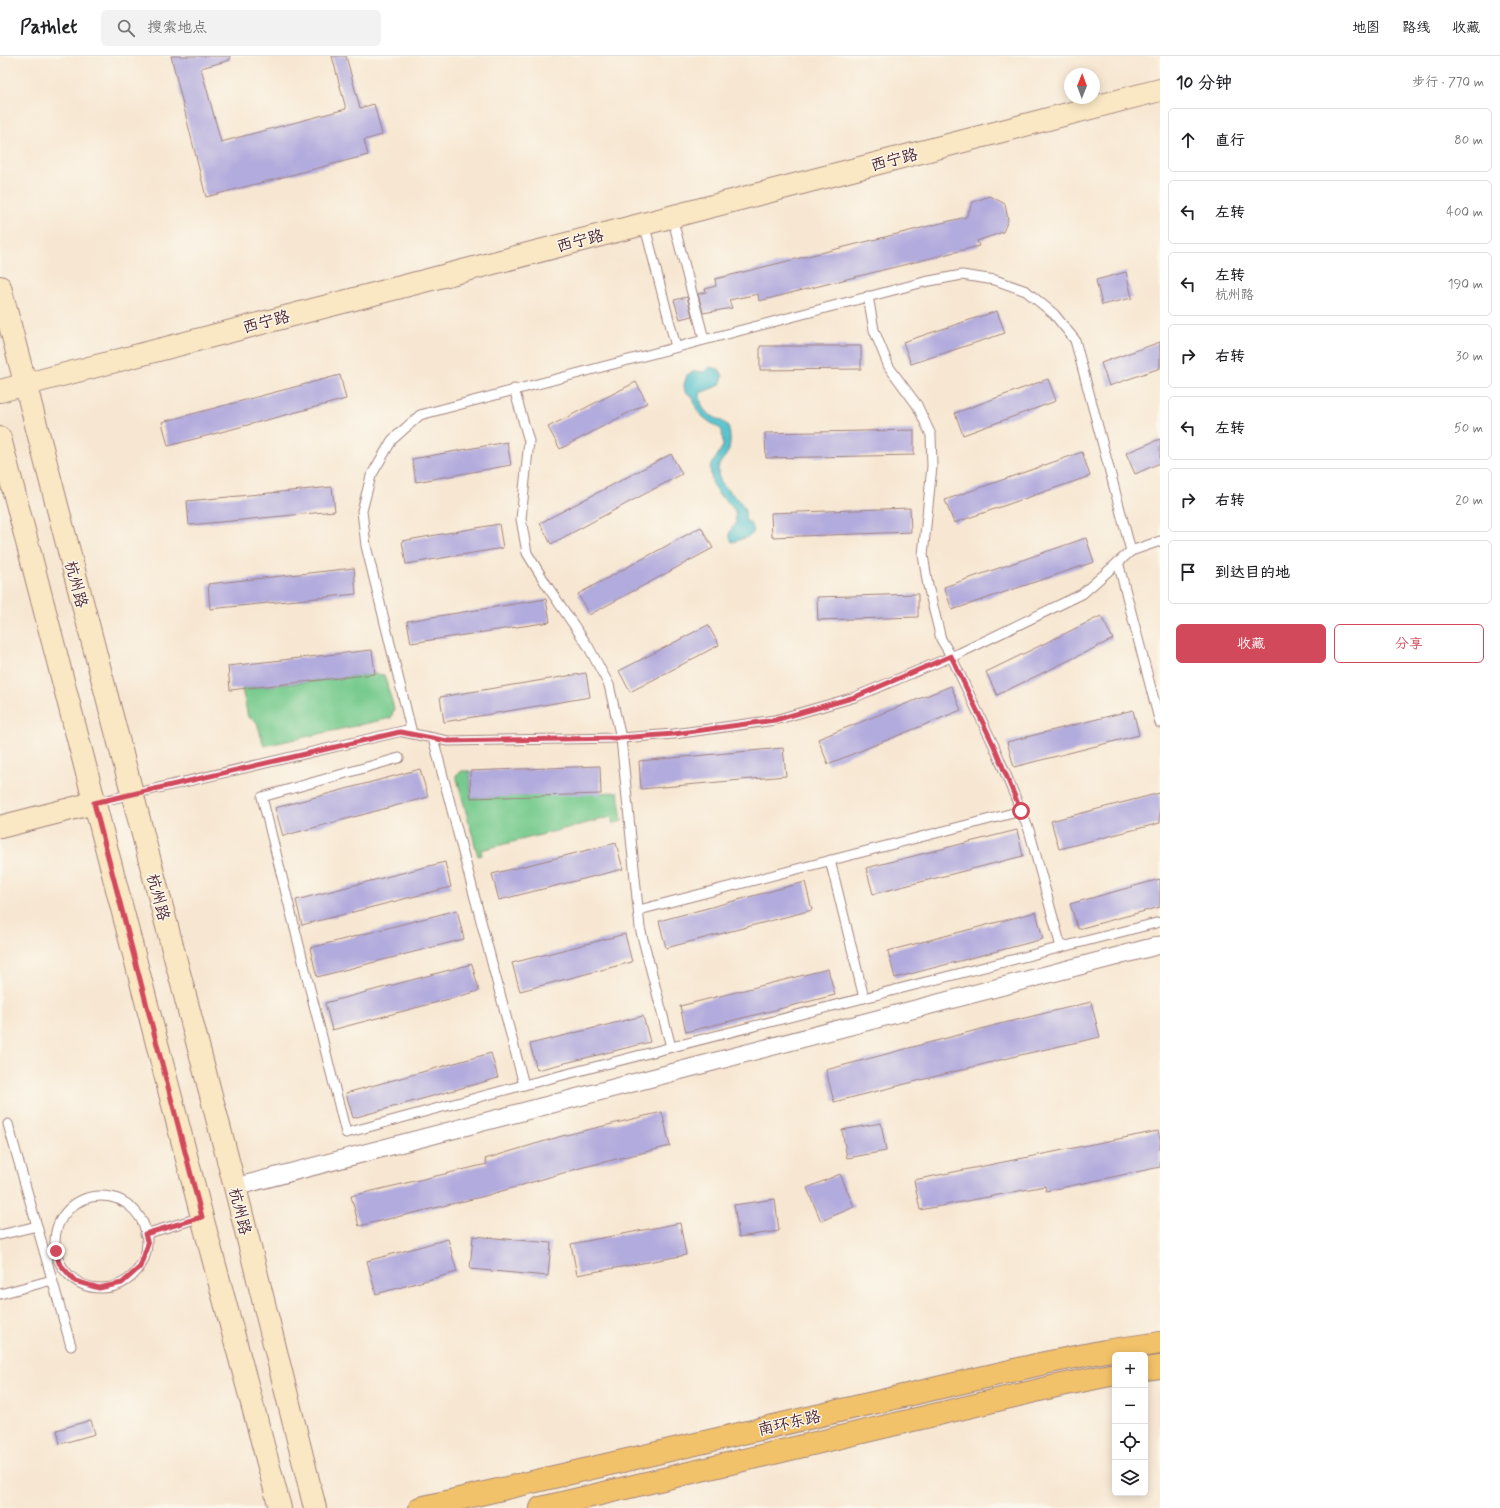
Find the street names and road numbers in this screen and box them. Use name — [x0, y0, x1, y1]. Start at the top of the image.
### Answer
street label: 西宁路 — [868, 144, 920, 177]
street label: 西宁路 — [554, 225, 606, 258]
street label: 西宁路 — [240, 306, 292, 339]
street label: 杭州路 — [59, 558, 92, 610]
street label: 杭州路 — [141, 871, 174, 923]
street label: 杭州路 — [224, 1186, 256, 1237]
street label: 南环东路 — [756, 1406, 823, 1441]

